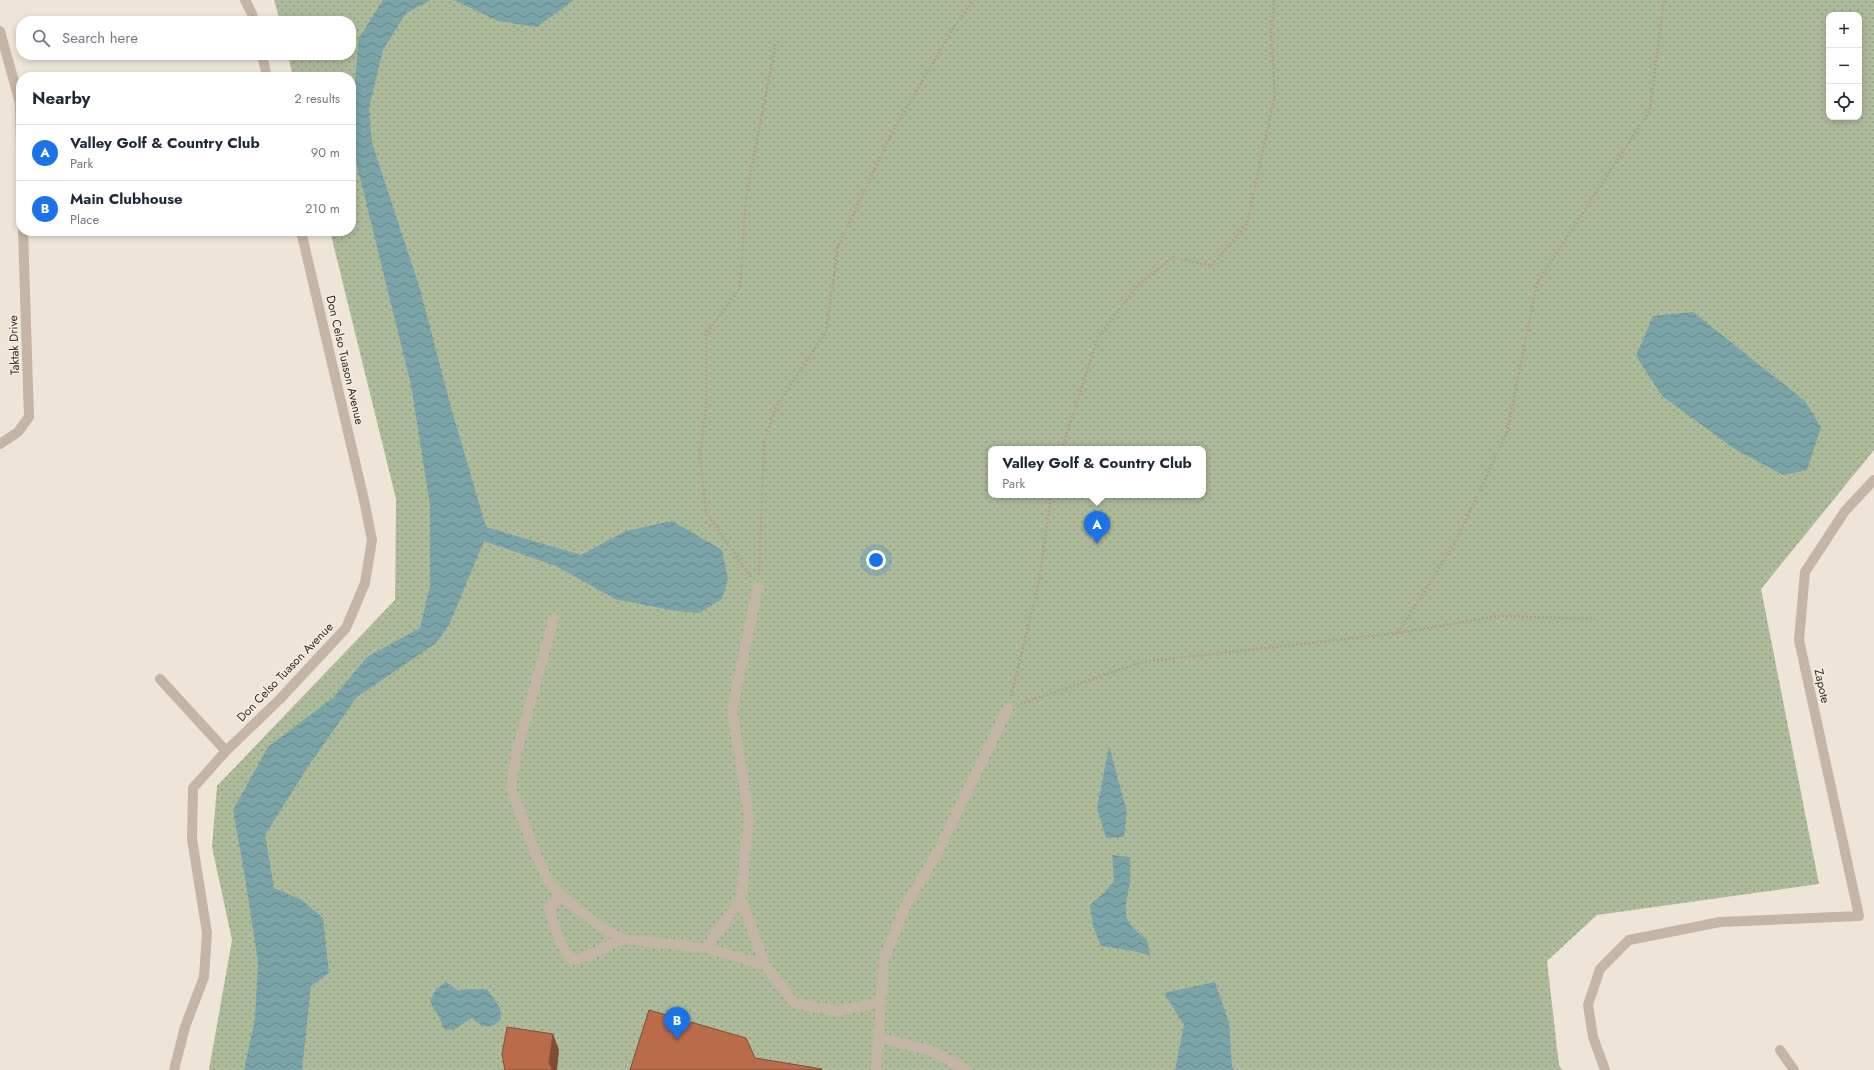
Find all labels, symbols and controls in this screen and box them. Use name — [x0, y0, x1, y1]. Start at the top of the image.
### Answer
map controls — [1826, 12, 1862, 120]
button: + — [1826, 12, 1862, 48]
search box — [16, 16, 356, 60]
icon: search — [30, 27, 52, 49]
text: Search here — [62, 27, 138, 49]
button: − — [1826, 48, 1862, 84]
button: locate — [1826, 84, 1862, 120]
text: Nearby — [32, 86, 90, 110]
text: 2 results — [294, 89, 340, 108]
text: Valley Golf & Country Club — [70, 132, 260, 154]
text: A — [40, 143, 50, 162]
text: 90 m — [311, 143, 340, 162]
text: Park — [70, 154, 93, 173]
text: Main Clubhouse — [70, 188, 183, 210]
text: B — [41, 199, 49, 218]
text: 210 m — [305, 199, 340, 218]
text: Place — [70, 210, 99, 229]
street label: Don Celso Tuason Avenue — [321, 294, 369, 426]
street label: Taktak Drive — [4, 315, 24, 375]
popup — [988, 446, 1206, 498]
text: Valley Golf & Country Club — [1002, 452, 1192, 474]
text: Park — [1002, 474, 1025, 493]
pin: A — [1084, 511, 1110, 544]
your location — [866, 550, 886, 570]
street label: Don Celso Tuason Avenue — [233, 618, 337, 726]
street label: Zapote — [1810, 667, 1834, 705]
pin: B — [664, 1007, 690, 1040]

